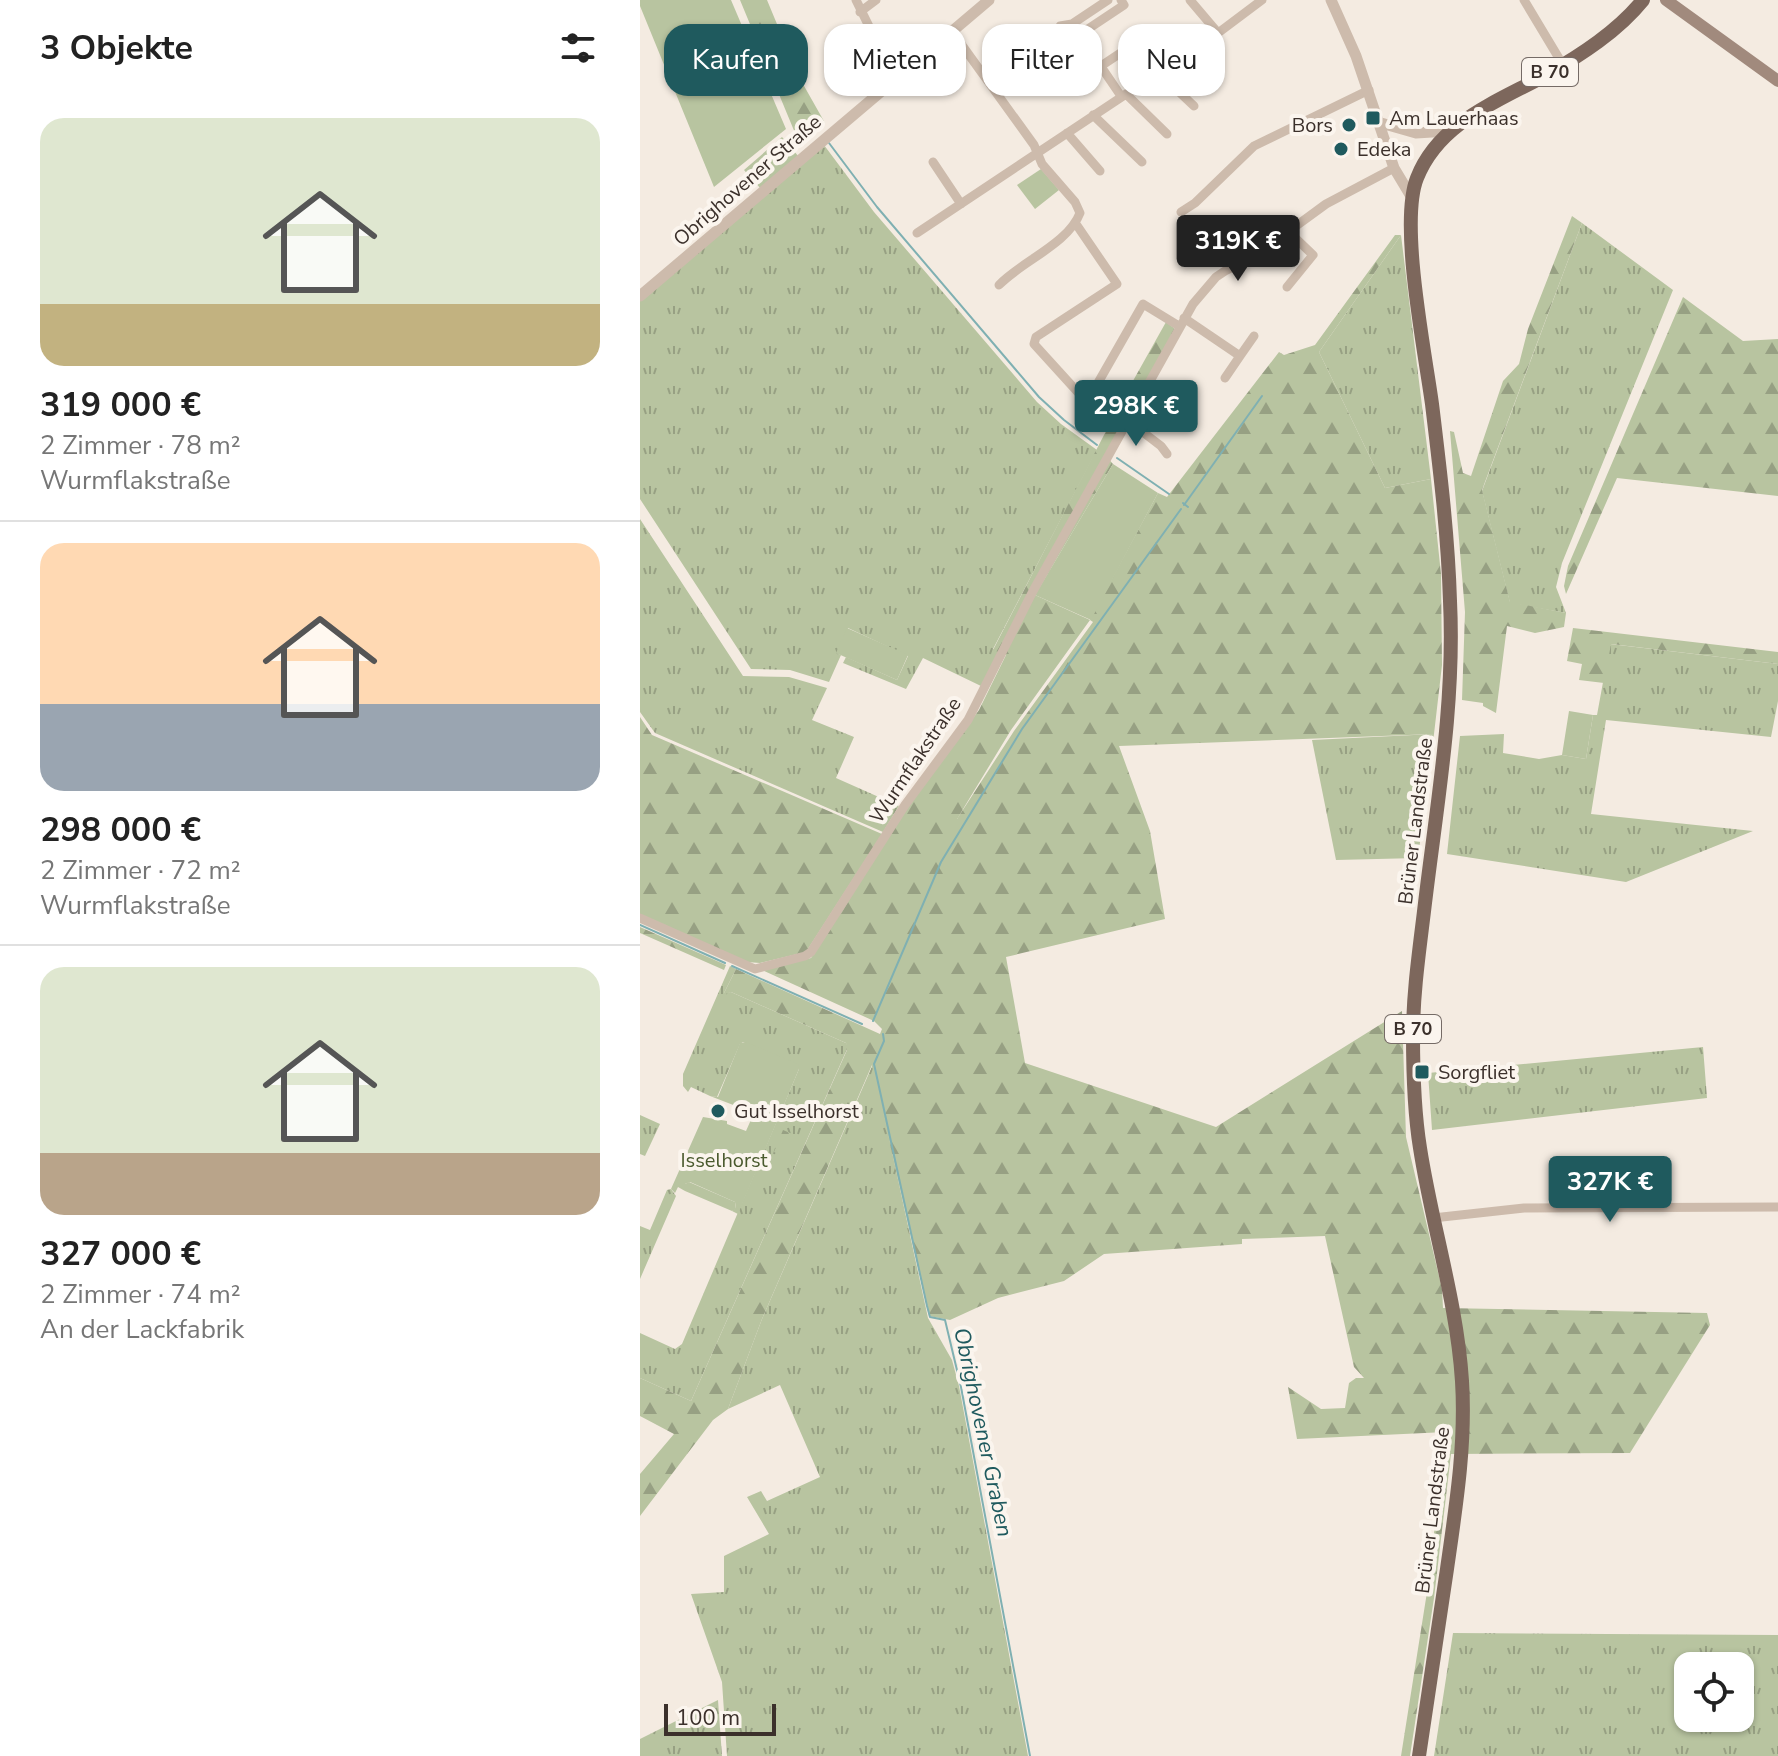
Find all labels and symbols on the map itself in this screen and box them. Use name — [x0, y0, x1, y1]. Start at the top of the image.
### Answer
road number: B 70 — [1522, 58, 1578, 86]
place label: Am Lauerhaas — [1389, 105, 1519, 132]
street label: Obrighovener Straße — [668, 109, 827, 252]
marker: Am Lauerhaas — [1364, 109, 1382, 127]
place label: Bors — [1292, 112, 1333, 139]
marker: Bors — [1340, 116, 1358, 134]
place label: Edeka — [1357, 136, 1411, 163]
marker: Edeka — [1332, 140, 1350, 158]
pin: 319K € — [1173, 215, 1303, 283]
pin: 298K € — [1071, 380, 1201, 448]
street label: Wurmflakstraße — [863, 692, 968, 829]
street label: Brüner Landstraße — [1392, 736, 1439, 906]
road number: B 70 — [1385, 1015, 1441, 1043]
place label: Sorgfliet — [1438, 1059, 1516, 1086]
marker: Sorgfliet — [1413, 1063, 1431, 1081]
place label: Gut Isselhorst — [734, 1098, 860, 1125]
marker: Gut Isselhorst — [709, 1102, 727, 1120]
park label: Isselhorst — [681, 1147, 768, 1174]
pin: 327K € — [1545, 1156, 1675, 1224]
water label: Obrighovener Graben — [946, 1325, 1020, 1540]
street label: Brüner Landstraße — [1409, 1425, 1456, 1595]
scale bar — [664, 1700, 776, 1736]

